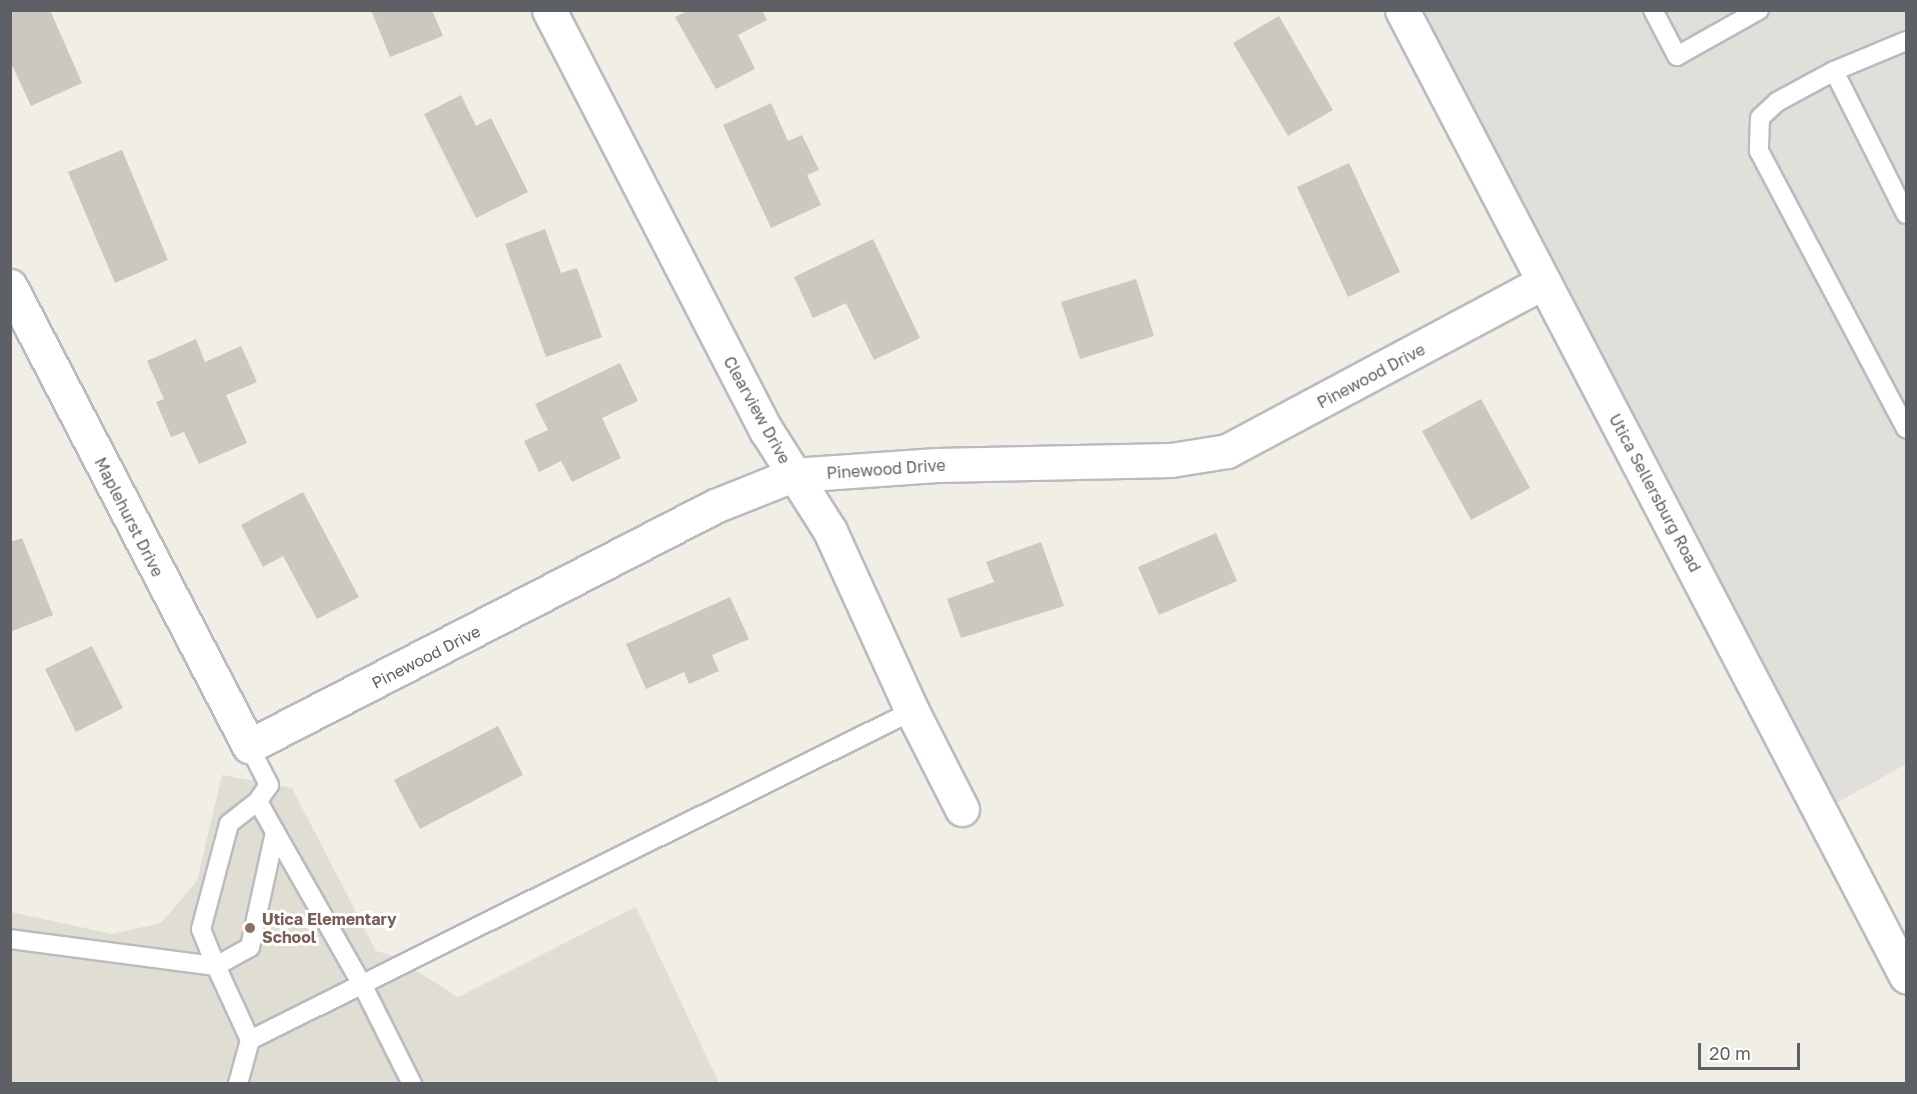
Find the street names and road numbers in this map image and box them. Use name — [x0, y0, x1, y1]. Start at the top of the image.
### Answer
street label: Pinewood Drive — [1314, 340, 1428, 412]
street label: Clearview Drive — [720, 353, 794, 467]
street label: Utica Sellersburg Road — [1605, 411, 1705, 575]
street label: Maplehurst Drive — [91, 454, 167, 580]
street label: Pinewood Drive — [826, 455, 946, 483]
street label: Pinewood Drive — [369, 621, 483, 693]

